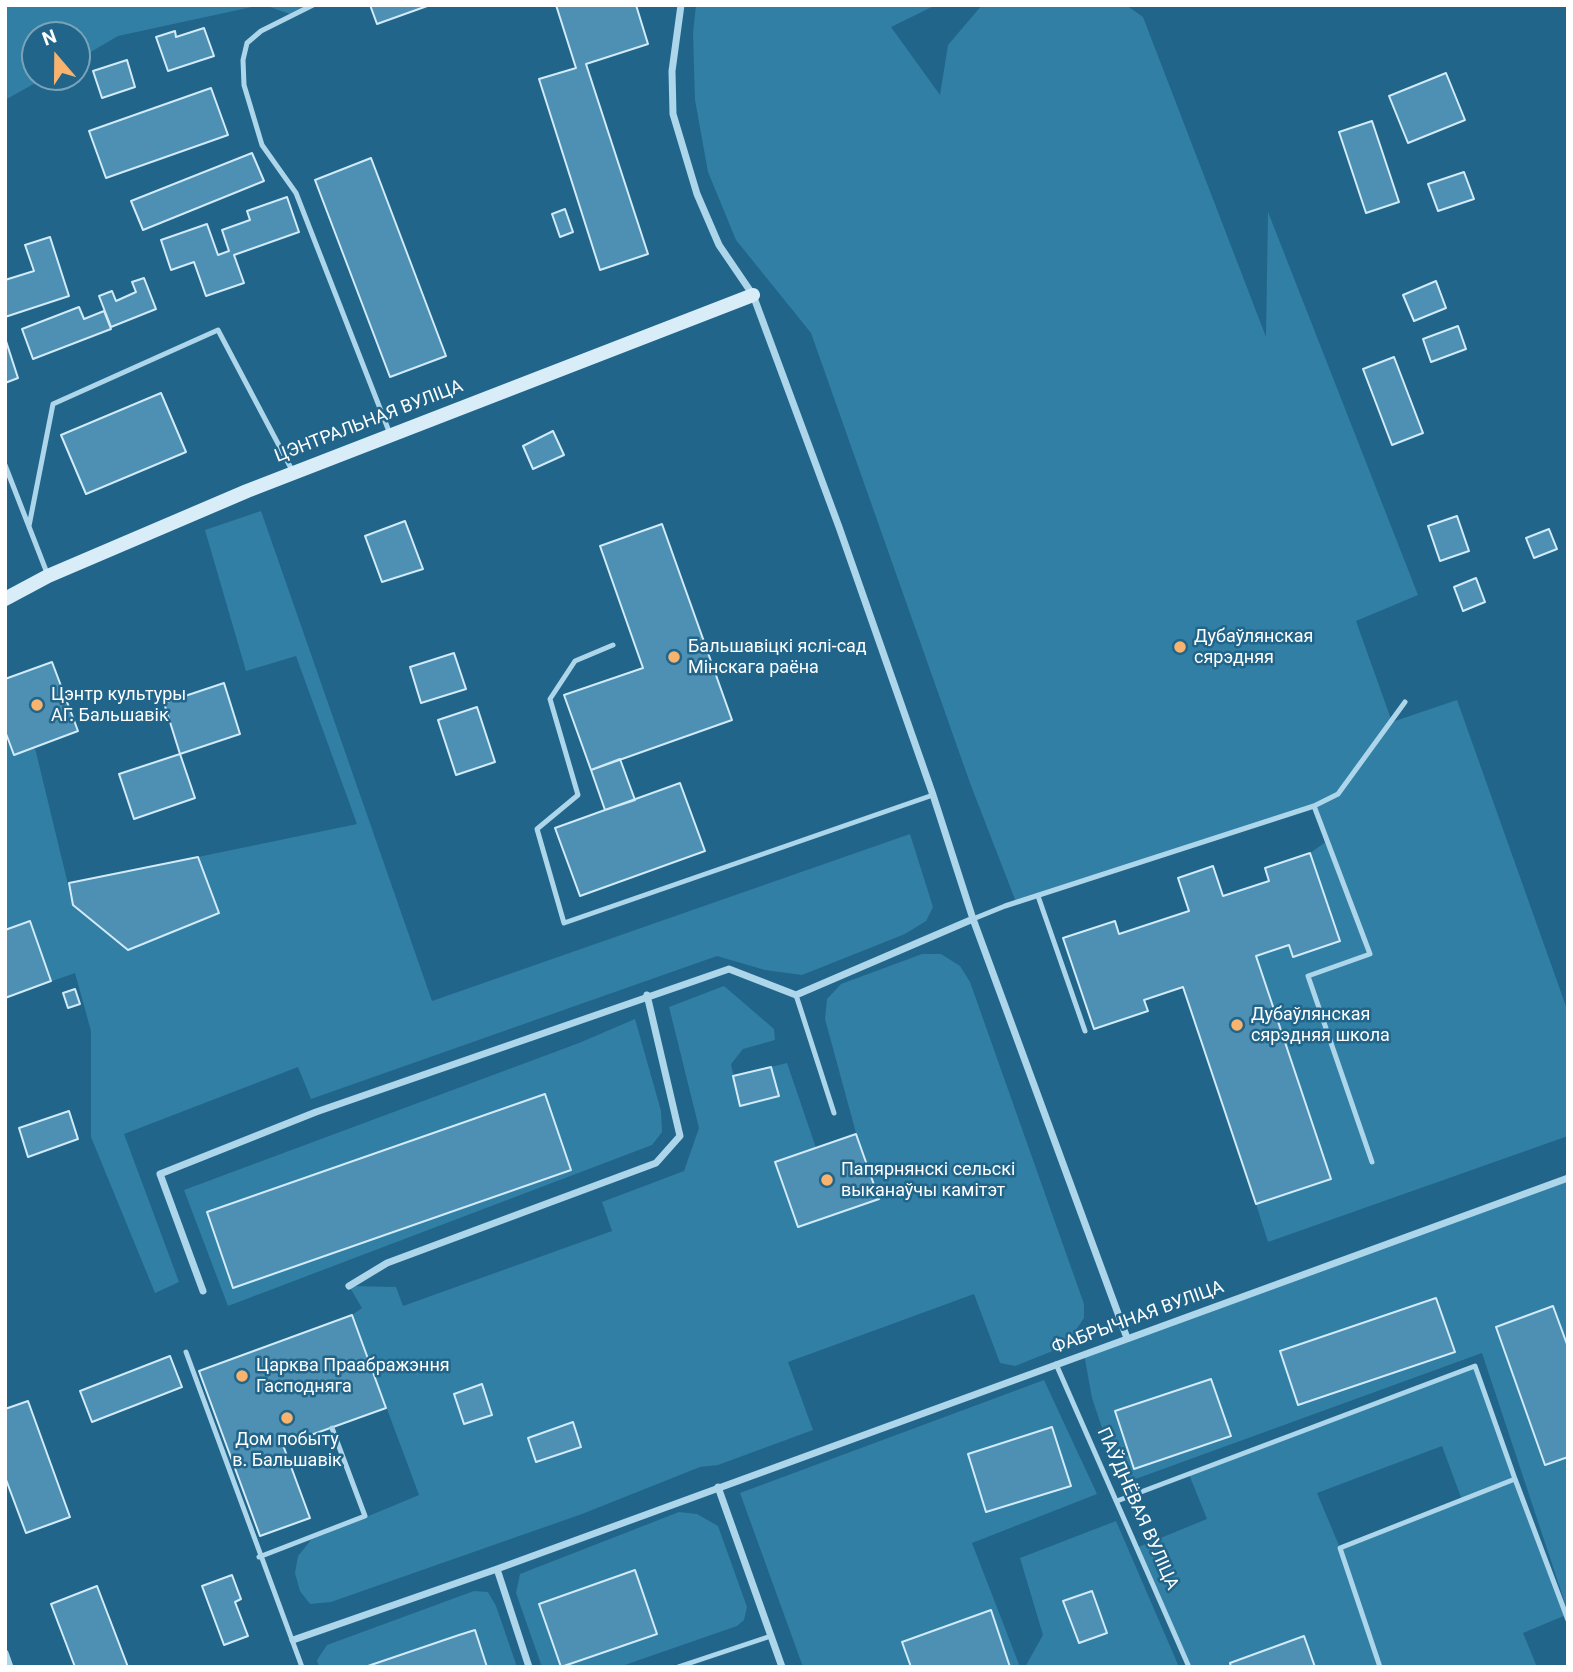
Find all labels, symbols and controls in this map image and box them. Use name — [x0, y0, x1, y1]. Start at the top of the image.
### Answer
north arrow — [21, 21, 91, 91]
text: N — [39, 25, 60, 51]
street label: ЦЭНТРАЛЬНАЯ ВУЛІЦА — [272, 376, 466, 468]
place label: Дубаўлянская сярэдняя — [1194, 626, 1313, 668]
place label: Бальшавіцкі яслі-сад Мінскага раёна — [688, 636, 867, 678]
marker: Дубаўлянская сярэдняя — [1172, 639, 1188, 655]
marker: Бальшавіцкі яслі-сад Мінскага раёна — [666, 649, 682, 665]
place label: Цэнтр культуры АГ. Бальшавік — [51, 684, 186, 726]
marker: Цэнтр культуры АГ. Бальшавік — [29, 697, 45, 713]
place label: Дубаўлянская сярэдняя школа — [1251, 1004, 1390, 1046]
marker: Дубаўлянская сярэдняя школа — [1229, 1017, 1245, 1033]
place label: Папярнянскі сельскі выканаўчы камітэт — [841, 1159, 1015, 1202]
marker: Папярнянскі сельскі выканаўчы камітэт — [819, 1172, 835, 1188]
street label: ФАБРЫЧНАЯ ВУЛІЦА — [1049, 1277, 1227, 1359]
place label: Царква Праабражэння Гасподняга — [256, 1355, 450, 1398]
marker: Царква Праабражэння Гасподняга — [234, 1368, 250, 1384]
marker: Дом побыту в. Бальшавік — [279, 1410, 295, 1426]
street label: ПАЎДНЁВАЯ ВУЛІЦА — [1091, 1425, 1183, 1593]
place label: Дом побыту в. Бальшавік — [232, 1429, 342, 1472]

